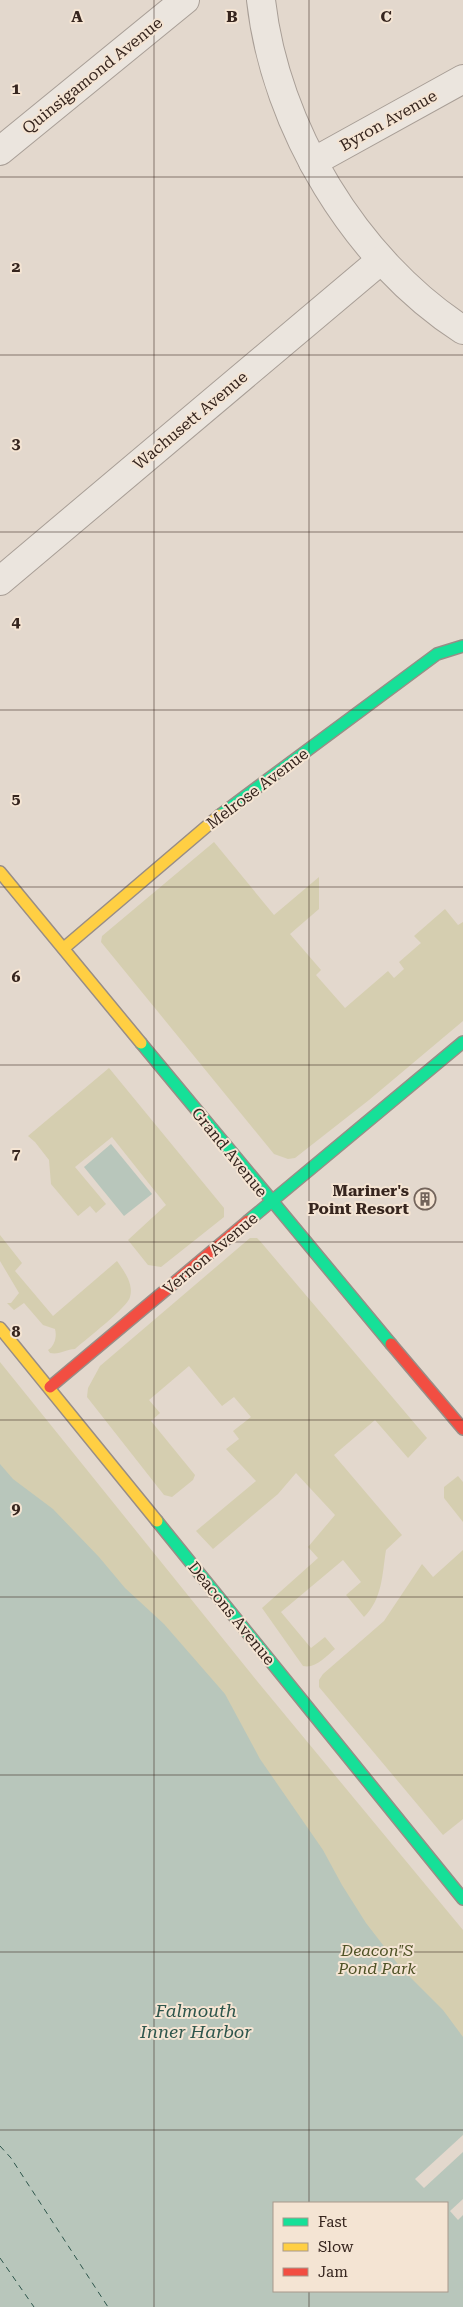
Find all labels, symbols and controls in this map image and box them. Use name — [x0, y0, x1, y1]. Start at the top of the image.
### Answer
text: B — [226, 7, 238, 26]
text: C — [380, 7, 392, 26]
street label: Quinsigamond Avenue — [18, 13, 166, 137]
text: 1 — [12, 79, 21, 98]
street label: Byron Avenue — [336, 86, 440, 155]
text: 2 — [12, 257, 21, 276]
street label: Wachusett Avenue — [129, 367, 251, 474]
text: 3 — [12, 434, 21, 453]
text: 4 — [12, 612, 21, 631]
street label: Melrose Avenue — [203, 744, 312, 833]
text: 5 — [12, 789, 21, 808]
text: 6 — [12, 967, 21, 986]
street label: Grand Avenue — [188, 1104, 272, 1201]
text: 7 — [12, 1144, 21, 1163]
place label: Mariner's Point Resort — [308, 1181, 409, 1218]
building icon: Mariner's Point Resort — [413, 1187, 437, 1211]
street label: Vernon Avenue — [159, 1208, 262, 1298]
text: 8 — [12, 1322, 21, 1341]
text: 9 — [12, 1499, 21, 1518]
street label: Deacons Avenue — [184, 1558, 279, 1669]
park label: Deacon"S Pond Park — [337, 1941, 416, 1978]
water label: Falmouth Inner Harbor — [139, 2000, 252, 2042]
legend — [273, 2202, 448, 2292]
text: Fast — [318, 2213, 348, 2231]
text: Slow — [318, 2238, 354, 2256]
text: Jam — [318, 2263, 348, 2281]

